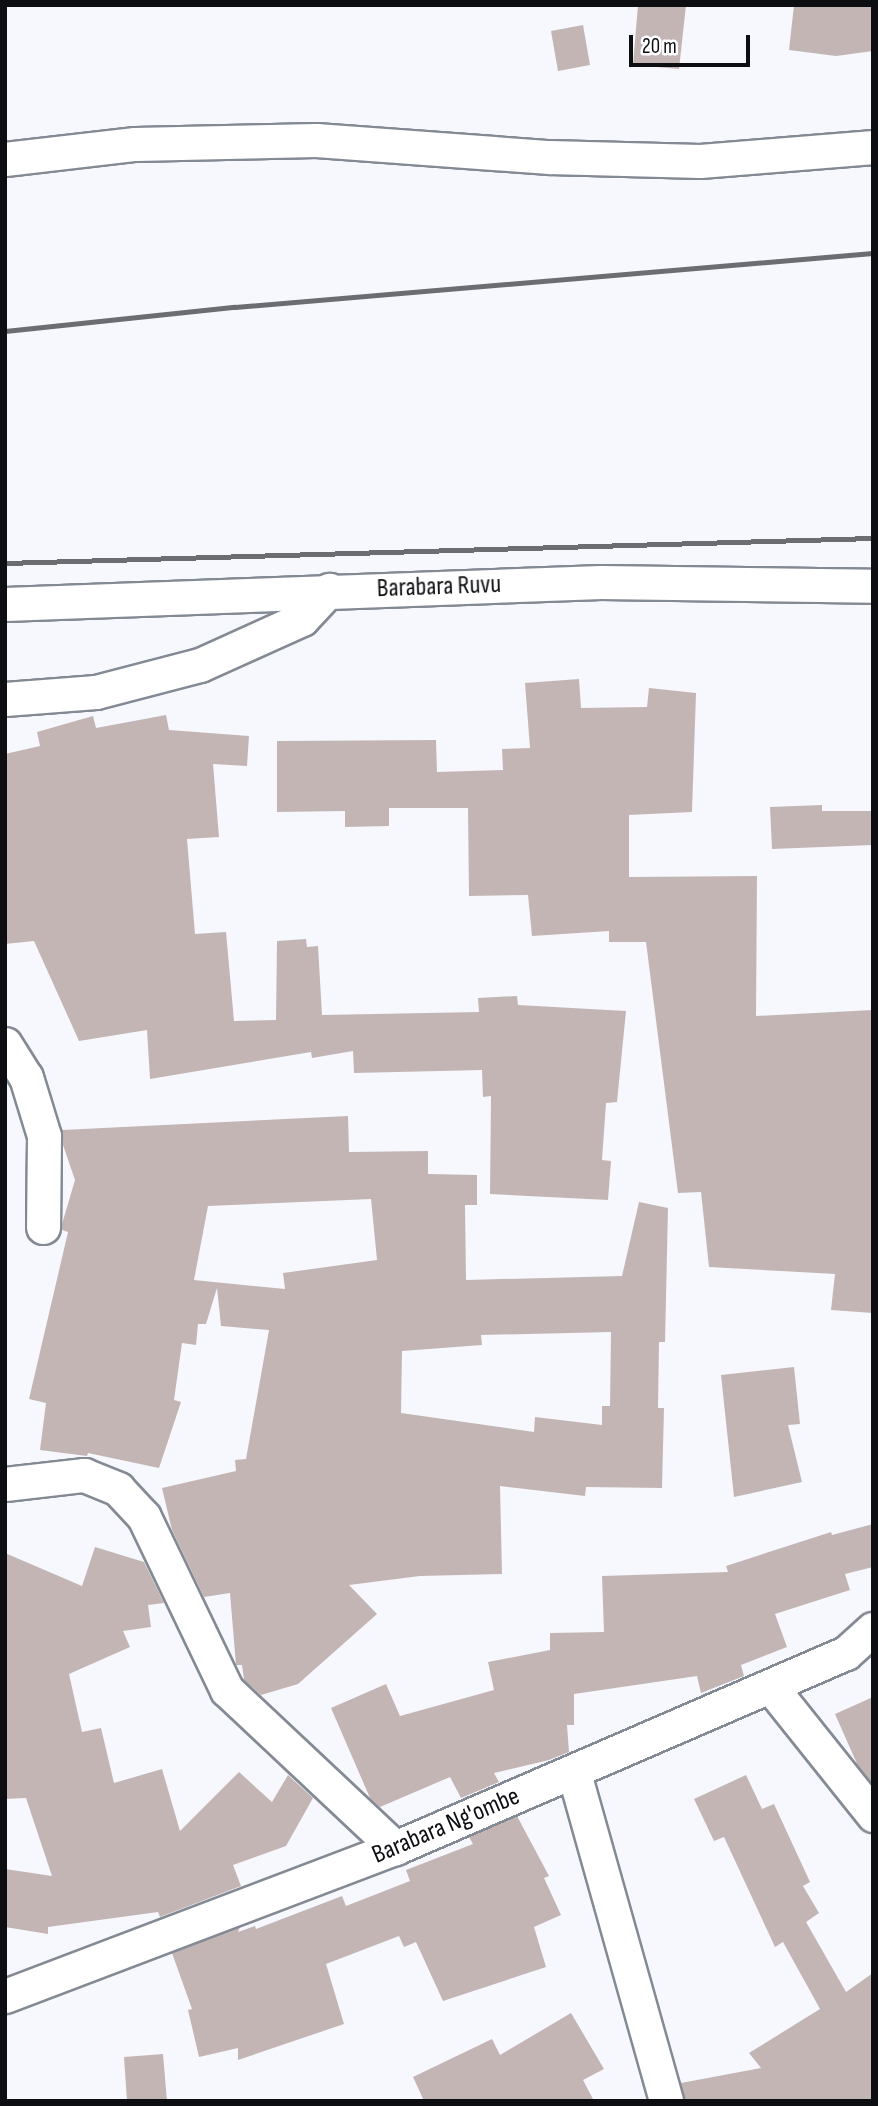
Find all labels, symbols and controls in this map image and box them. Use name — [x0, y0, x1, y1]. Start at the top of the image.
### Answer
scale bar — [633, 21, 754, 65]
text: 20 m — [642, 34, 677, 59]
street label: Barabara Ruvu — [376, 569, 502, 605]
street label: Barabara Ng'ombe — [368, 1781, 524, 1871]

